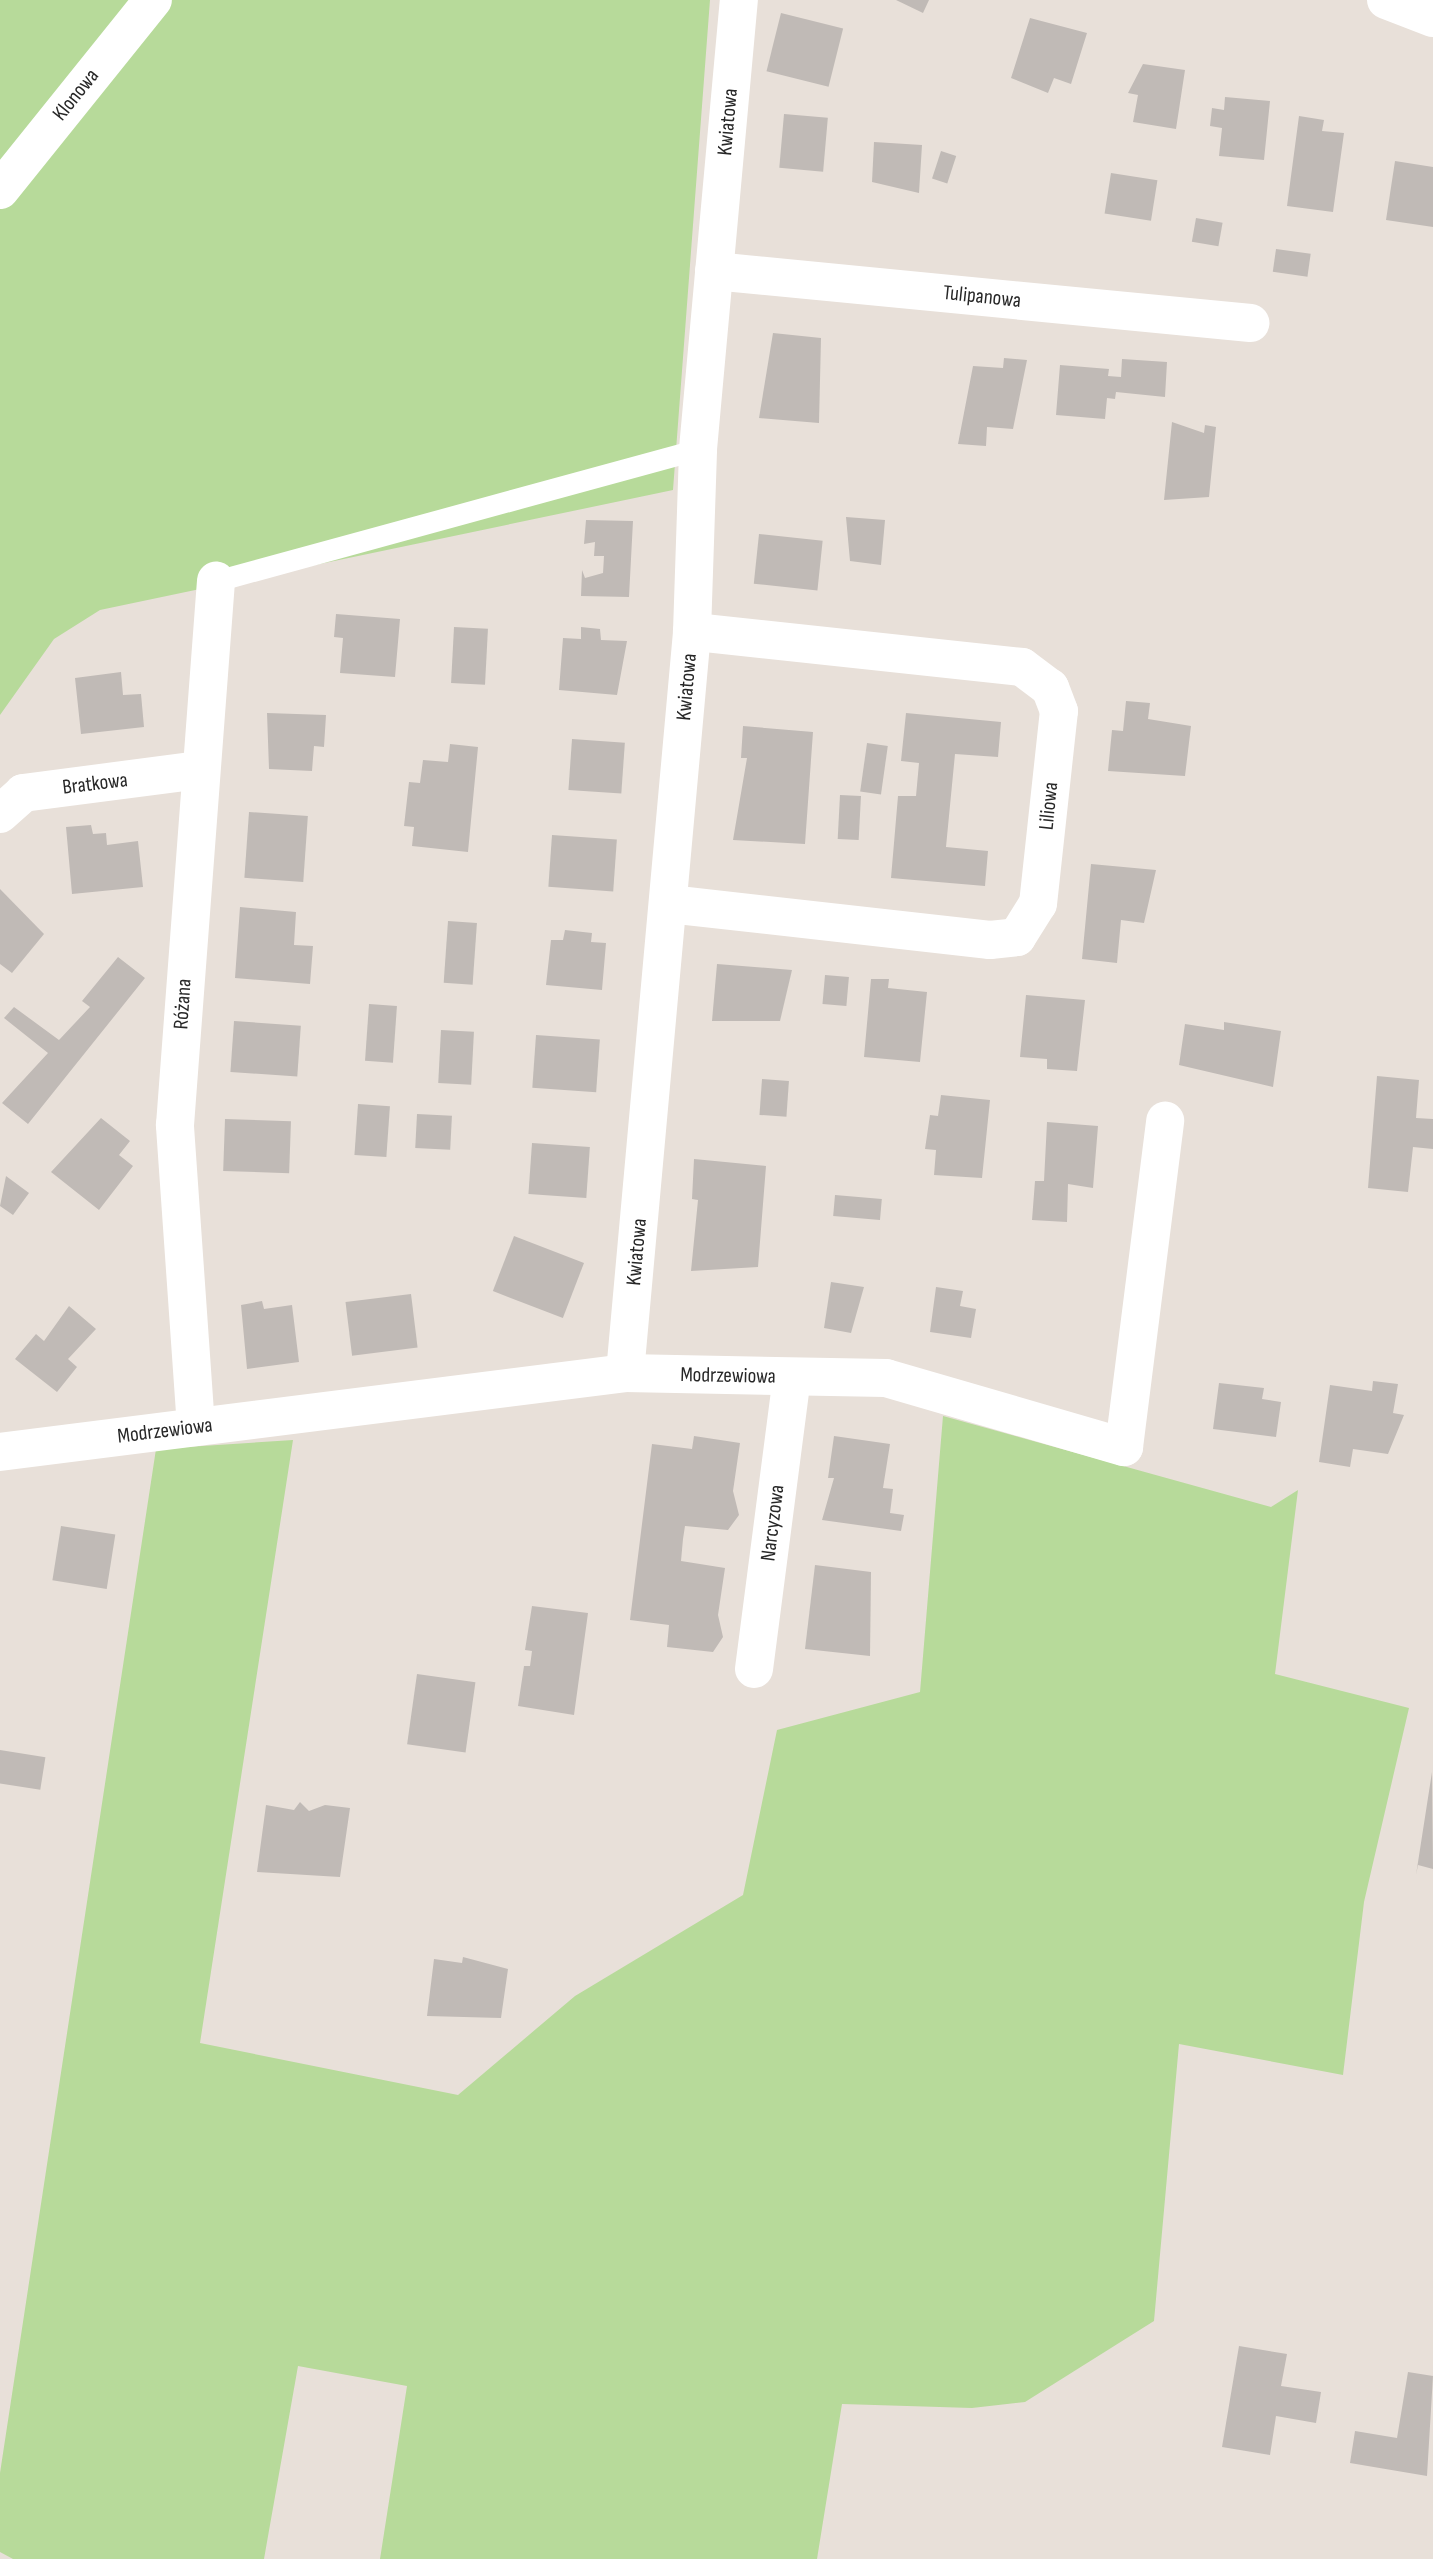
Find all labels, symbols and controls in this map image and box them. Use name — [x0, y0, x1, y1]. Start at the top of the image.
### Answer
street label: Klonowa — [48, 64, 104, 126]
street label: Kwiatowa — [713, 87, 743, 157]
street label: Tulipanowa — [942, 280, 1022, 314]
street label: Kwiatowa — [672, 652, 702, 722]
street label: Bratkowa — [61, 768, 129, 800]
street label: Liliowa — [1034, 781, 1064, 831]
street label: Różana — [169, 978, 197, 1030]
street label: Kwiatowa — [622, 1217, 652, 1287]
street label: Modrzewiowa — [680, 1363, 776, 1389]
street label: Modrzewiowa — [116, 1413, 214, 1449]
street label: Narcyzowa — [756, 1484, 790, 1562]

